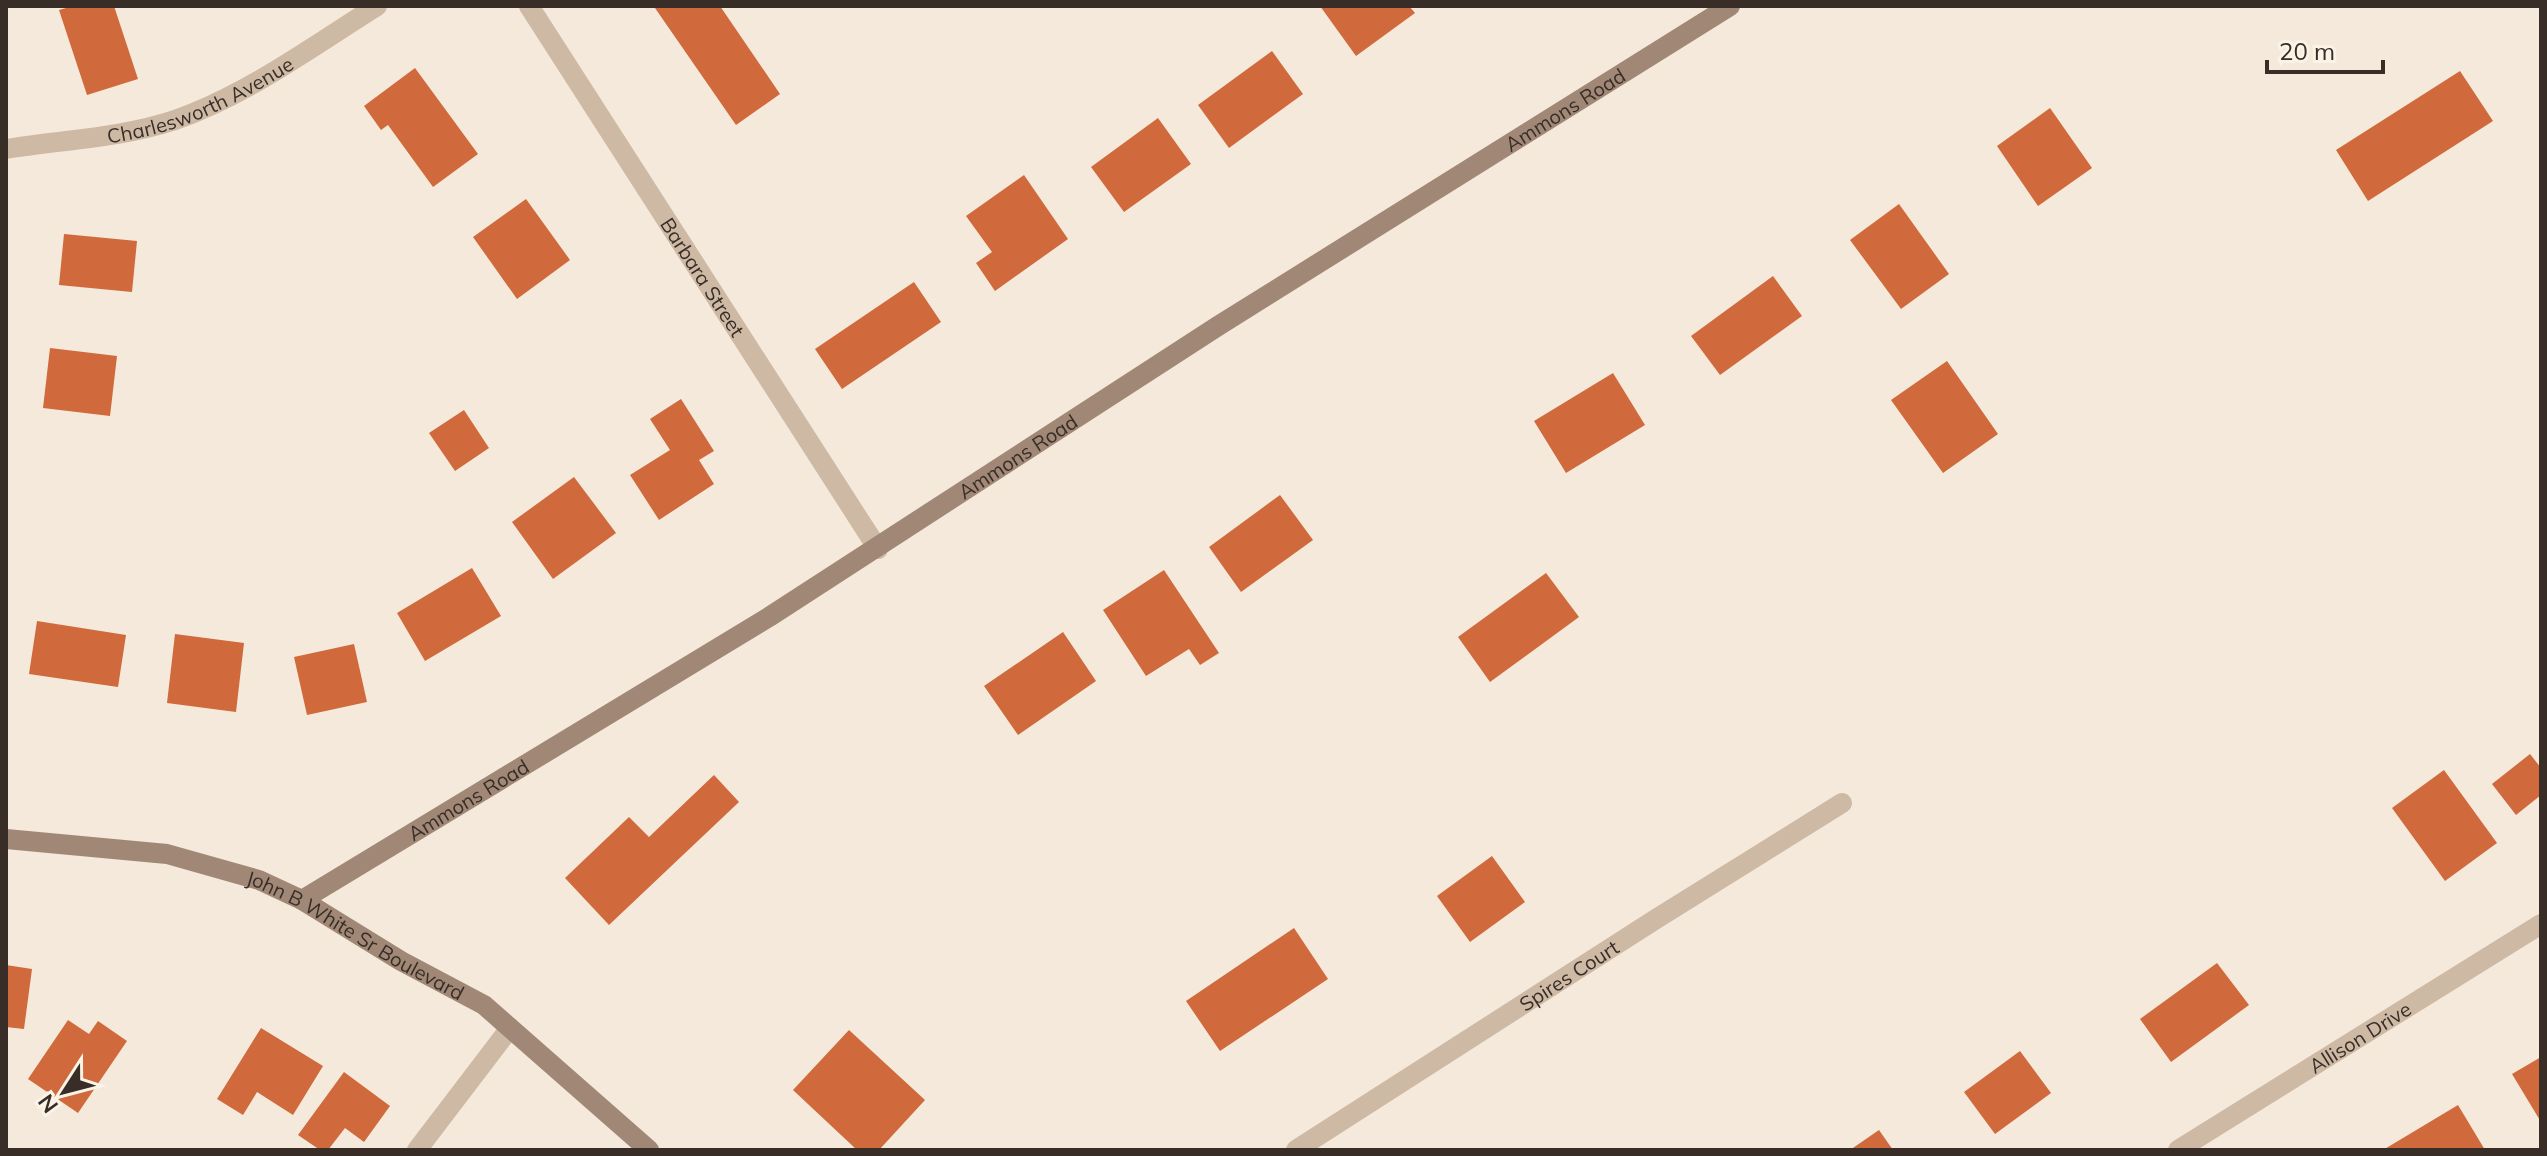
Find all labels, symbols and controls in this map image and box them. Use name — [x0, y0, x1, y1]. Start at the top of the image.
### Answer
scale bar — [2267, 24, 2383, 74]
text: 20 m — [2279, 36, 2335, 66]
street label: Charlesworth Avenue — [105, 51, 298, 148]
street label: Ammons Road — [1500, 62, 1630, 156]
street label: Barbara Street — [656, 213, 751, 341]
street label: Ammons Road — [953, 408, 1082, 504]
street label: Ammons Road — [403, 753, 533, 846]
street label: John B White Sr Boulevard — [244, 865, 469, 1005]
street label: Spires Court — [1514, 934, 1623, 1016]
street label: Allison Drive — [2304, 996, 2415, 1078]
north arrow — [24, 1052, 104, 1132]
text: N — [32, 1089, 64, 1119]

